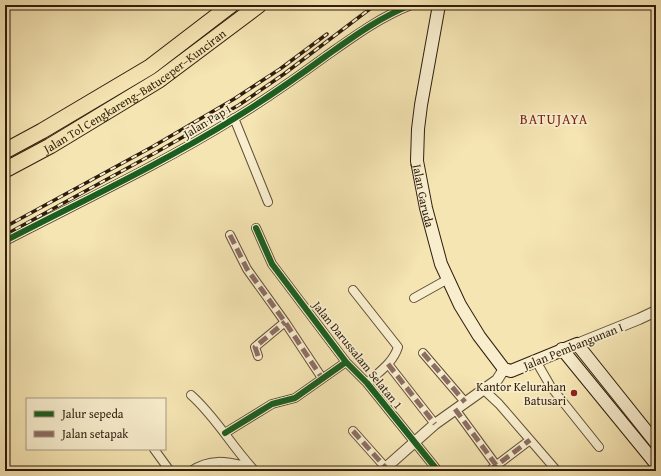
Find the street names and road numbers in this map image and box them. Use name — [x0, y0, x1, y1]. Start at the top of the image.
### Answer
street label: Jalan Tol Cengkareng–Batuceper–Kunciran — [38, 24, 229, 158]
street label: Jalan Pap I — [178, 100, 234, 143]
street label: Jalan Garuda — [409, 160, 439, 229]
street label: Jalan Darussalam Selatan 1 — [308, 296, 407, 413]
street label: Jalan Pembangunan I — [519, 318, 626, 375]

